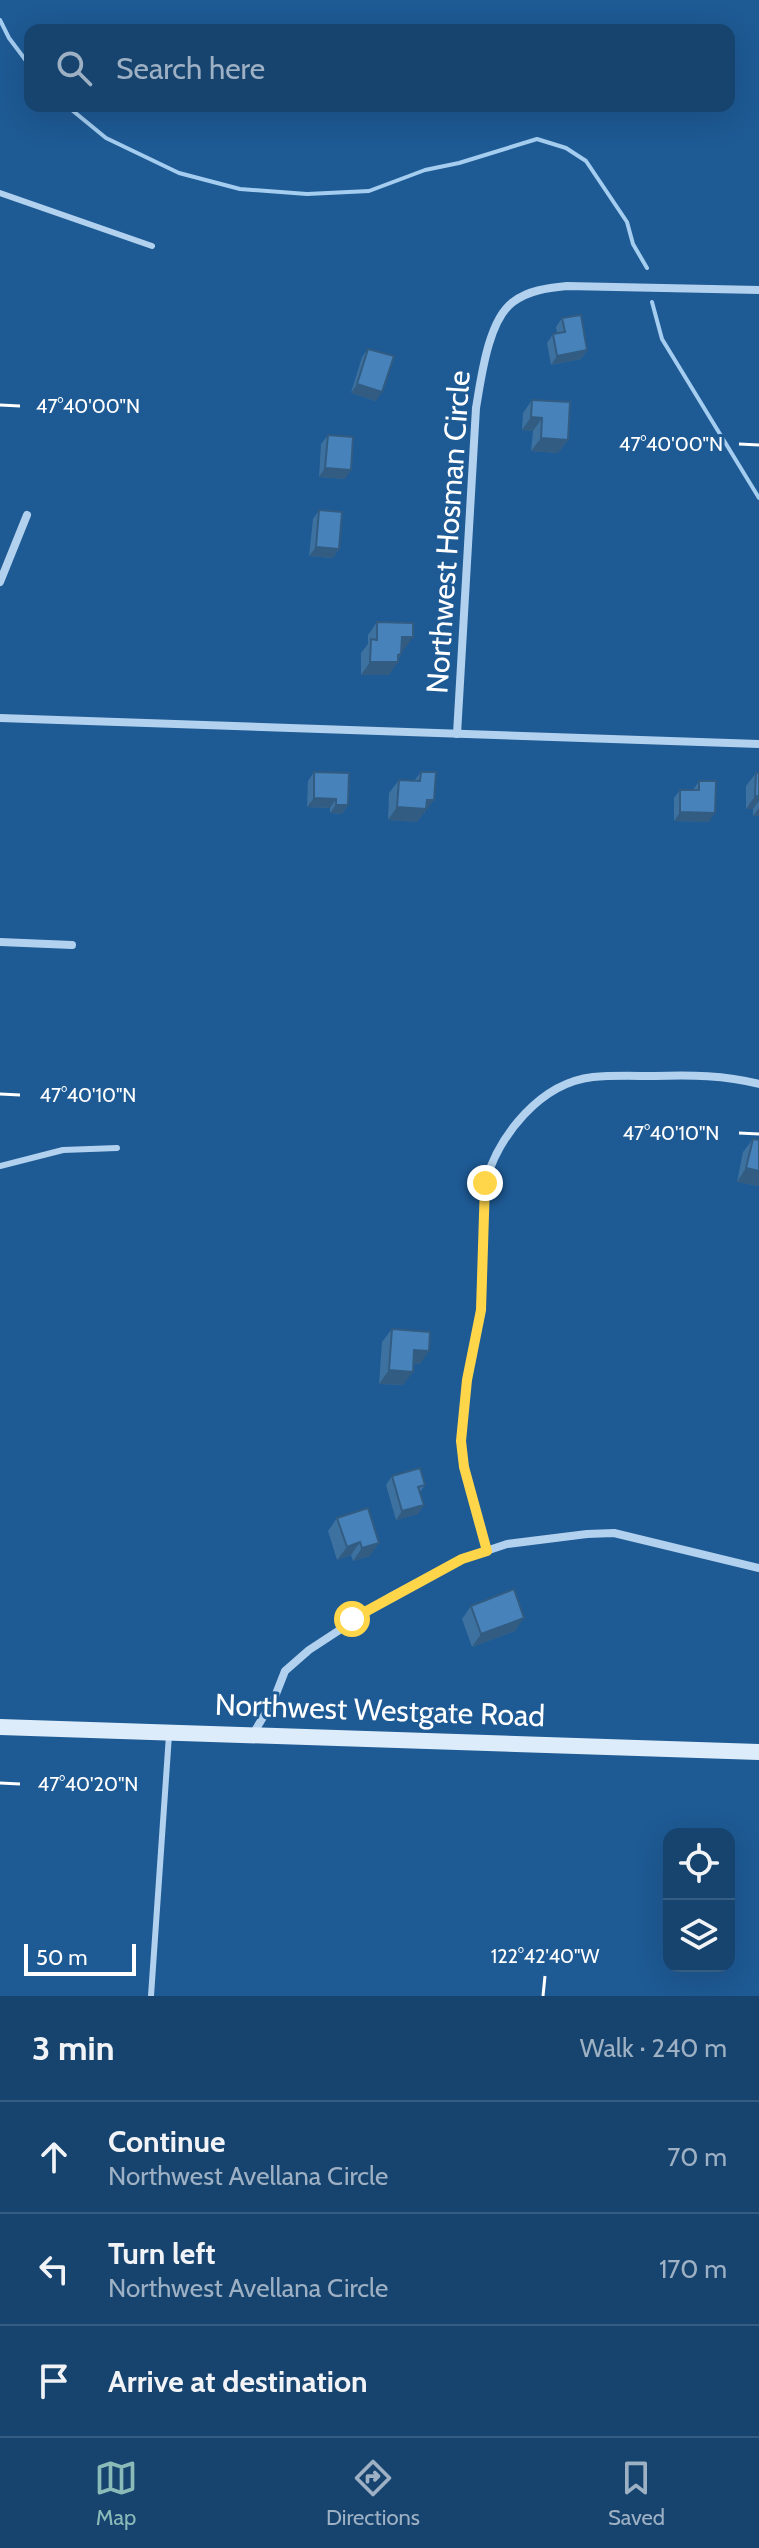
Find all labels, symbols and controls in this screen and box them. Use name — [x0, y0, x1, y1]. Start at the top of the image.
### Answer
search box — [24, 24, 735, 112]
icon: search — [52, 46, 96, 90]
text: Search here — [116, 50, 265, 87]
street label: Northwest Hosman Circle — [418, 369, 478, 695]
text: 47°40'00"N — [36, 394, 140, 418]
text: 47°40'00"N — [619, 432, 723, 456]
text: 47°40'10"N — [40, 1083, 136, 1107]
text: 47°40'10"N — [623, 1121, 719, 1145]
route end — [467, 1165, 503, 1201]
route start — [334, 1601, 370, 1637]
street label: Northwest Westgate Road — [214, 1686, 546, 1734]
text: 47°40'20"N — [38, 1772, 138, 1796]
map controls — [663, 1828, 735, 1972]
button: locate — [663, 1828, 735, 1900]
button: layers — [663, 1900, 735, 1972]
scale bar — [24, 1940, 136, 1976]
text: 50 m — [36, 1944, 88, 1971]
text: 122°42'40"W — [491, 1944, 599, 1968]
text: 3 min — [32, 2027, 114, 2069]
text: Walk · 240 m — [580, 2032, 727, 2064]
text: Continue — [108, 2123, 225, 2160]
icon: ahead — [32, 2135, 76, 2179]
text: 70 m — [667, 2141, 727, 2173]
text: Northwest Avellana Circle — [108, 2160, 388, 2192]
text: Turn left — [108, 2235, 216, 2272]
icon: left — [32, 2247, 76, 2291]
text: 170 m — [659, 2253, 727, 2285]
text: Northwest Avellana Circle — [108, 2272, 388, 2304]
icon: arrive — [32, 2359, 76, 2403]
text: Arrive at destination — [108, 2363, 368, 2400]
tab: Map — [94, 2456, 138, 2531]
tab: Directions — [326, 2456, 420, 2531]
tab: Saved — [608, 2456, 665, 2531]

